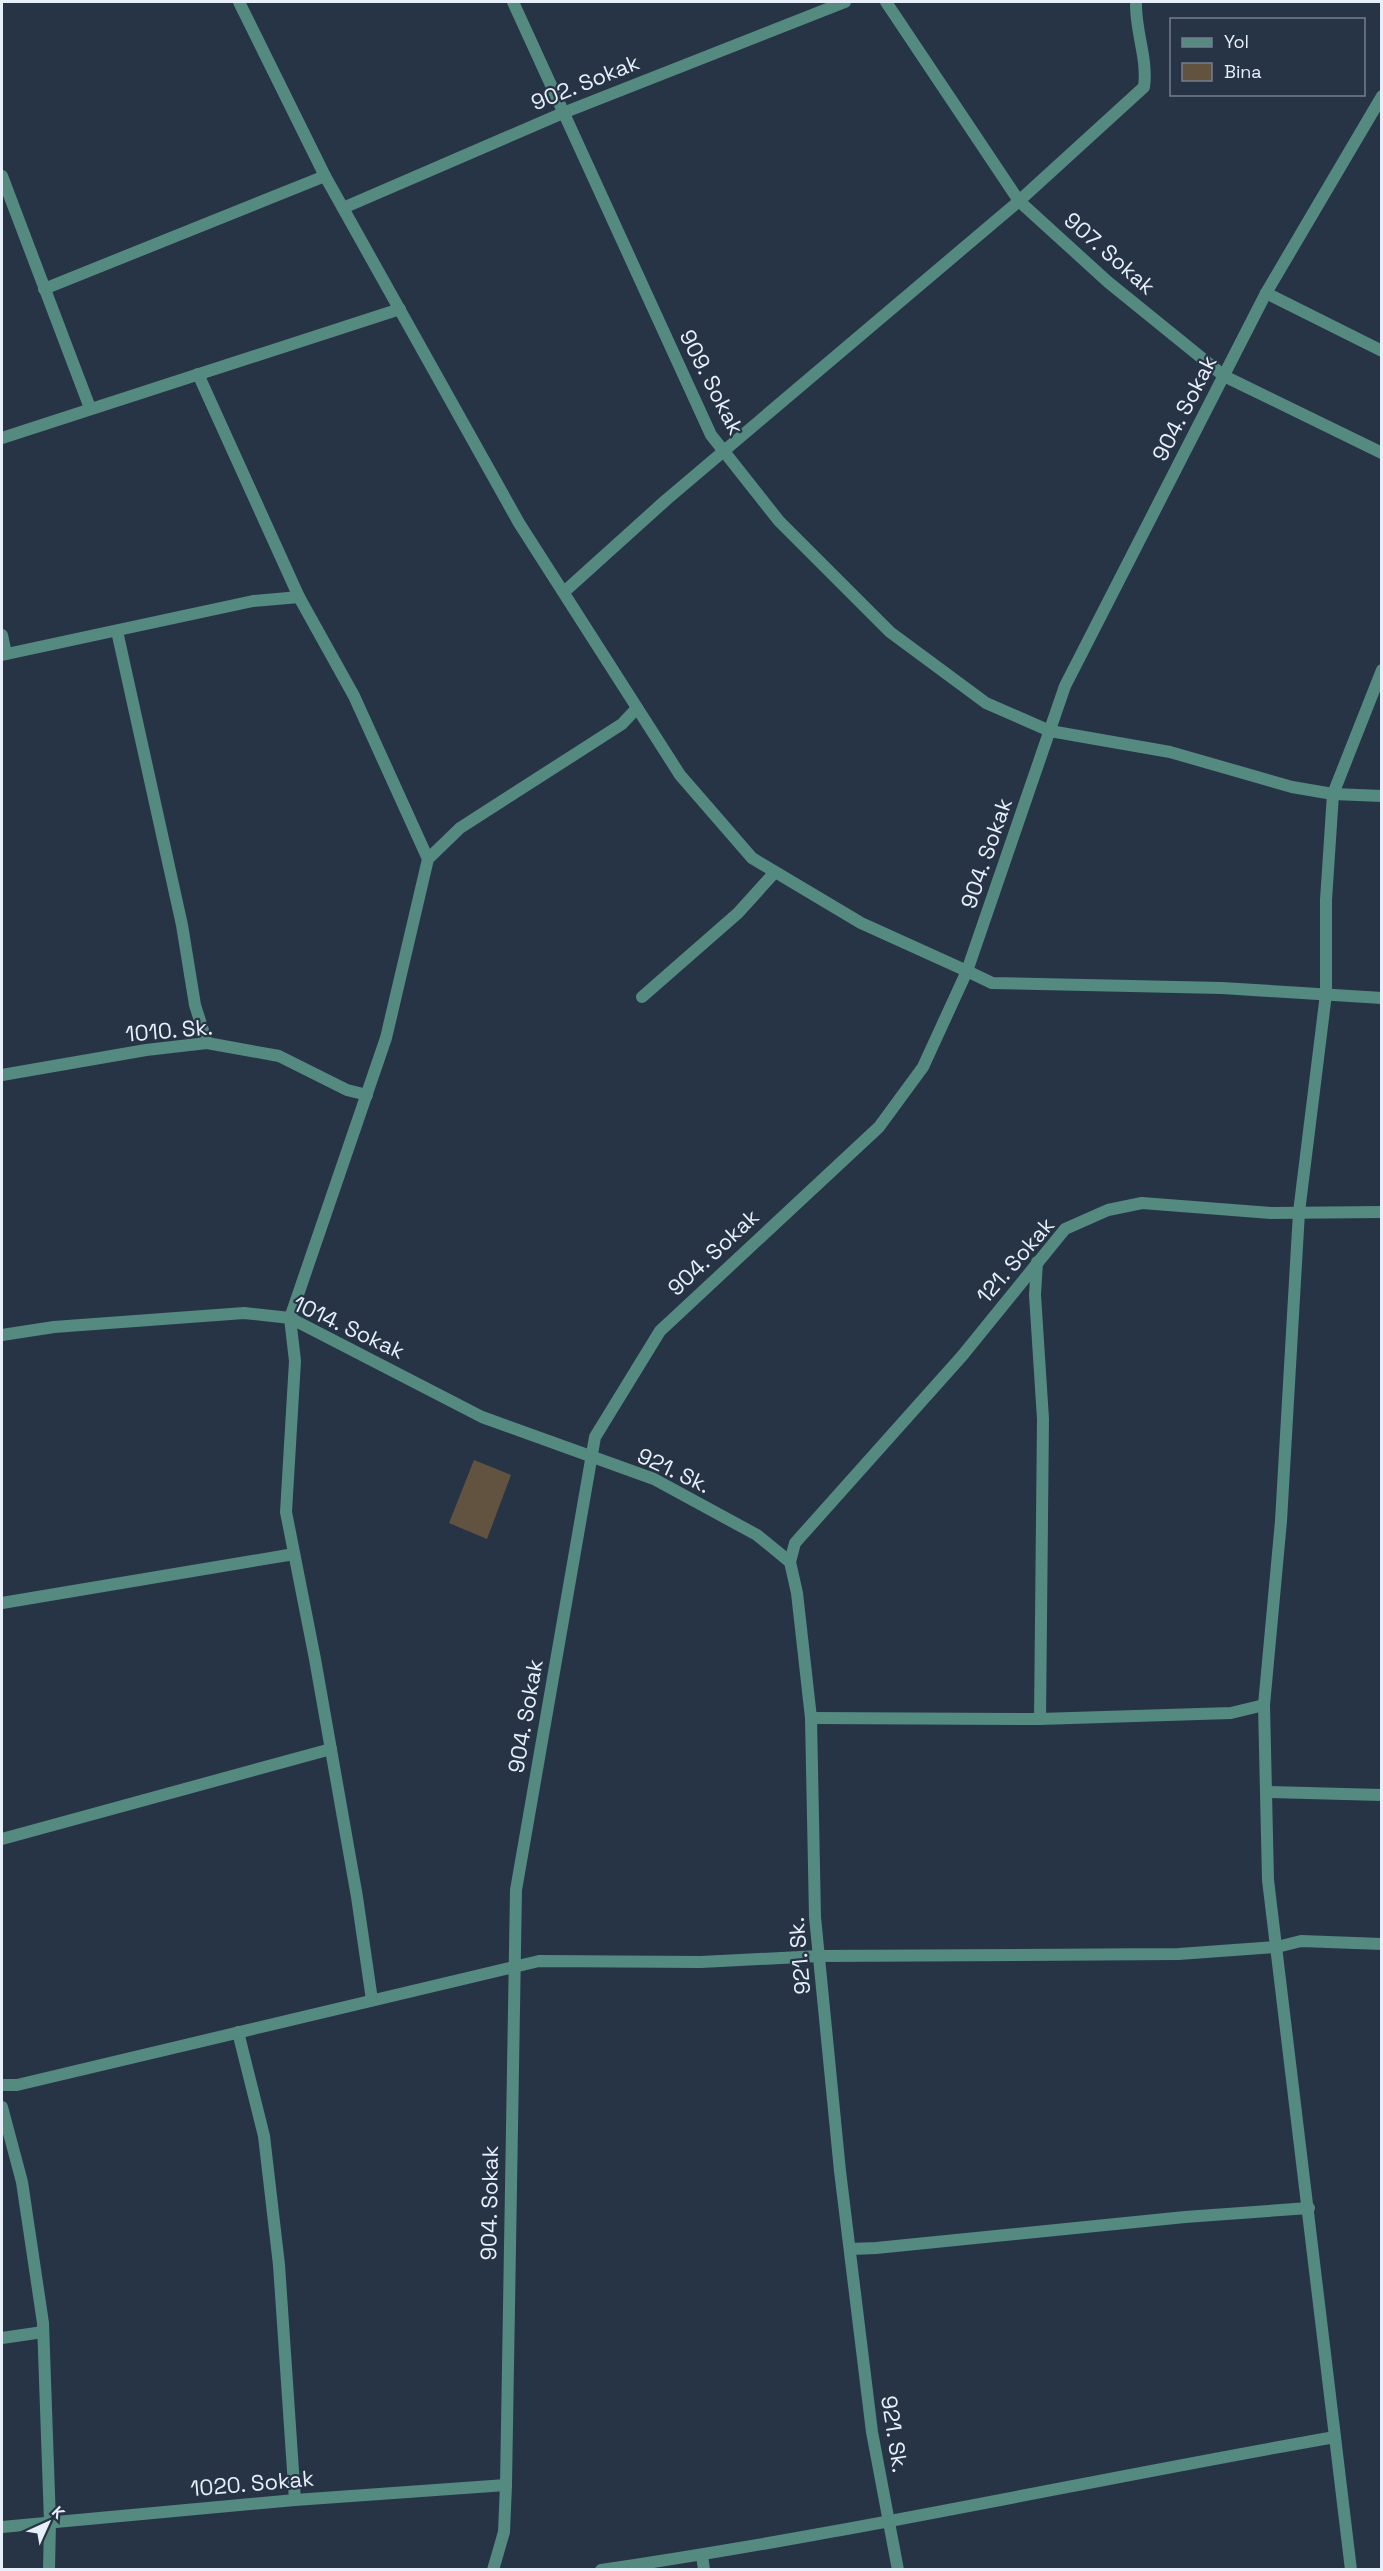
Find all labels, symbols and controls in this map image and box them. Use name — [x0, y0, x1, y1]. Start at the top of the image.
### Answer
legend — [1170, 18, 1365, 96]
text: Yol — [1224, 30, 1249, 53]
street label: 902. Sokak — [527, 48, 643, 116]
text: Bina — [1224, 60, 1262, 83]
street label: 907. Sokak — [1059, 206, 1161, 300]
street label: 909. Sokak — [674, 325, 751, 439]
street label: 904. Sokak — [1145, 350, 1223, 466]
street label: 904. Sokak — [954, 794, 1018, 912]
street label: 1010. Sk. — [124, 1012, 214, 1048]
street label: 904. Sokak — [661, 1202, 765, 1301]
street label: 121. Sokak — [970, 1211, 1060, 1309]
street label: 1014. Sokak — [289, 1289, 409, 1365]
street label: 921. Sk. — [633, 1441, 715, 1499]
street label: 904. Sokak — [501, 1657, 549, 1775]
street label: 921. Sk. — [782, 1916, 816, 1996]
street label: 904. Sokak — [474, 2145, 504, 2261]
street label: 921. Sk. — [875, 2394, 915, 2474]
street label: 1020. Sokak — [189, 2464, 315, 2502]
north arrow — [18, 2493, 78, 2553]
text: K — [47, 2502, 69, 2524]

